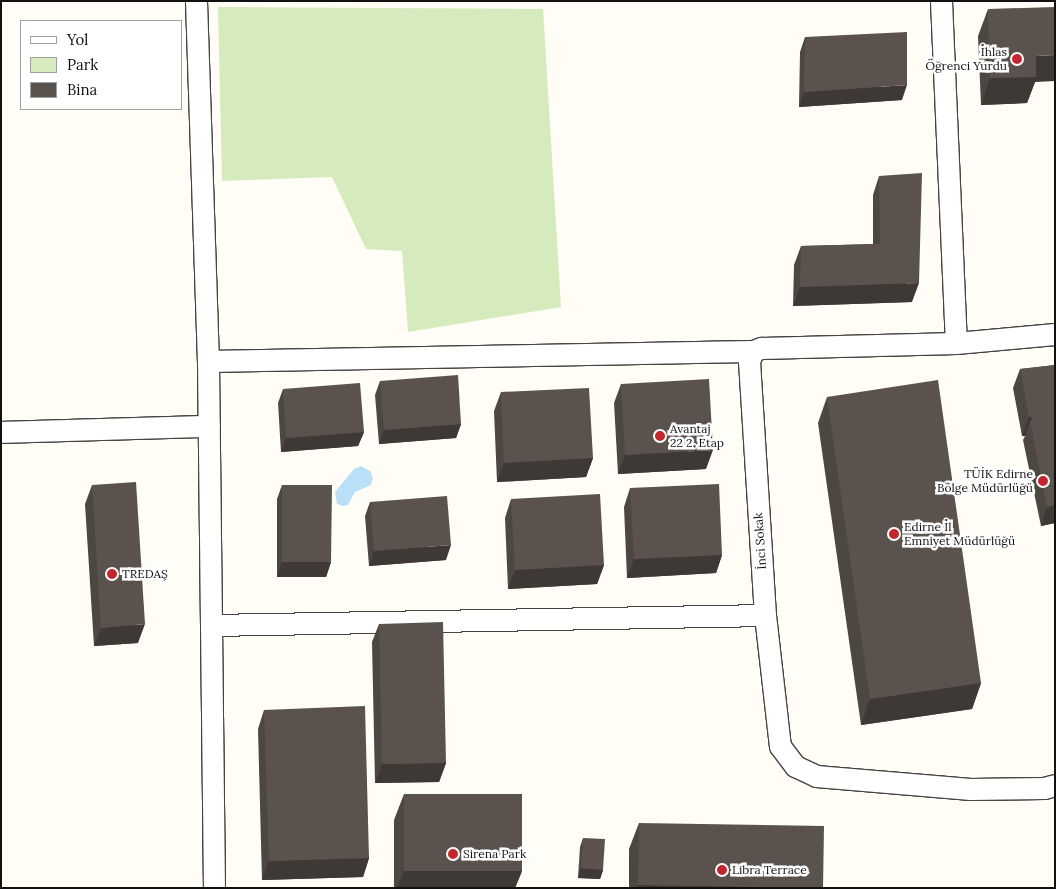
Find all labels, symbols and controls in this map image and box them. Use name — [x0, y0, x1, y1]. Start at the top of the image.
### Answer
legend — [20, 20, 182, 110]
text: Yol — [67, 30, 88, 49]
place label: İhlas Öğrenci Yurdu — [925, 45, 1007, 73]
marker: İhlas Öğrenci Yurdu — [1011, 53, 1023, 65]
text: Park — [67, 55, 98, 74]
text: Bina — [67, 80, 97, 99]
place label: Avantaj 22 2. Etap — [670, 422, 724, 450]
marker: Avantaj 22 2. Etap — [654, 430, 666, 442]
place label: TÜİK Edirne Bölge Müdürlüğü — [937, 467, 1033, 495]
marker: TÜİK Edirne Bölge Müdürlüğü — [1037, 475, 1049, 487]
street label: İnci Sokak — [751, 512, 769, 570]
place label: Edirne İl Emniyet Müdürlüğü — [904, 520, 1015, 548]
marker: Edirne İl Emniyet Müdürlüğü — [888, 528, 900, 540]
place label: TREDAŞ — [122, 567, 168, 581]
marker: TREDAŞ — [106, 568, 118, 580]
place label: Sirena Park — [463, 847, 526, 861]
marker: Sirena Park — [447, 848, 459, 860]
place label: Libra Terrace — [732, 863, 807, 877]
marker: Libra Terrace — [716, 864, 728, 876]

